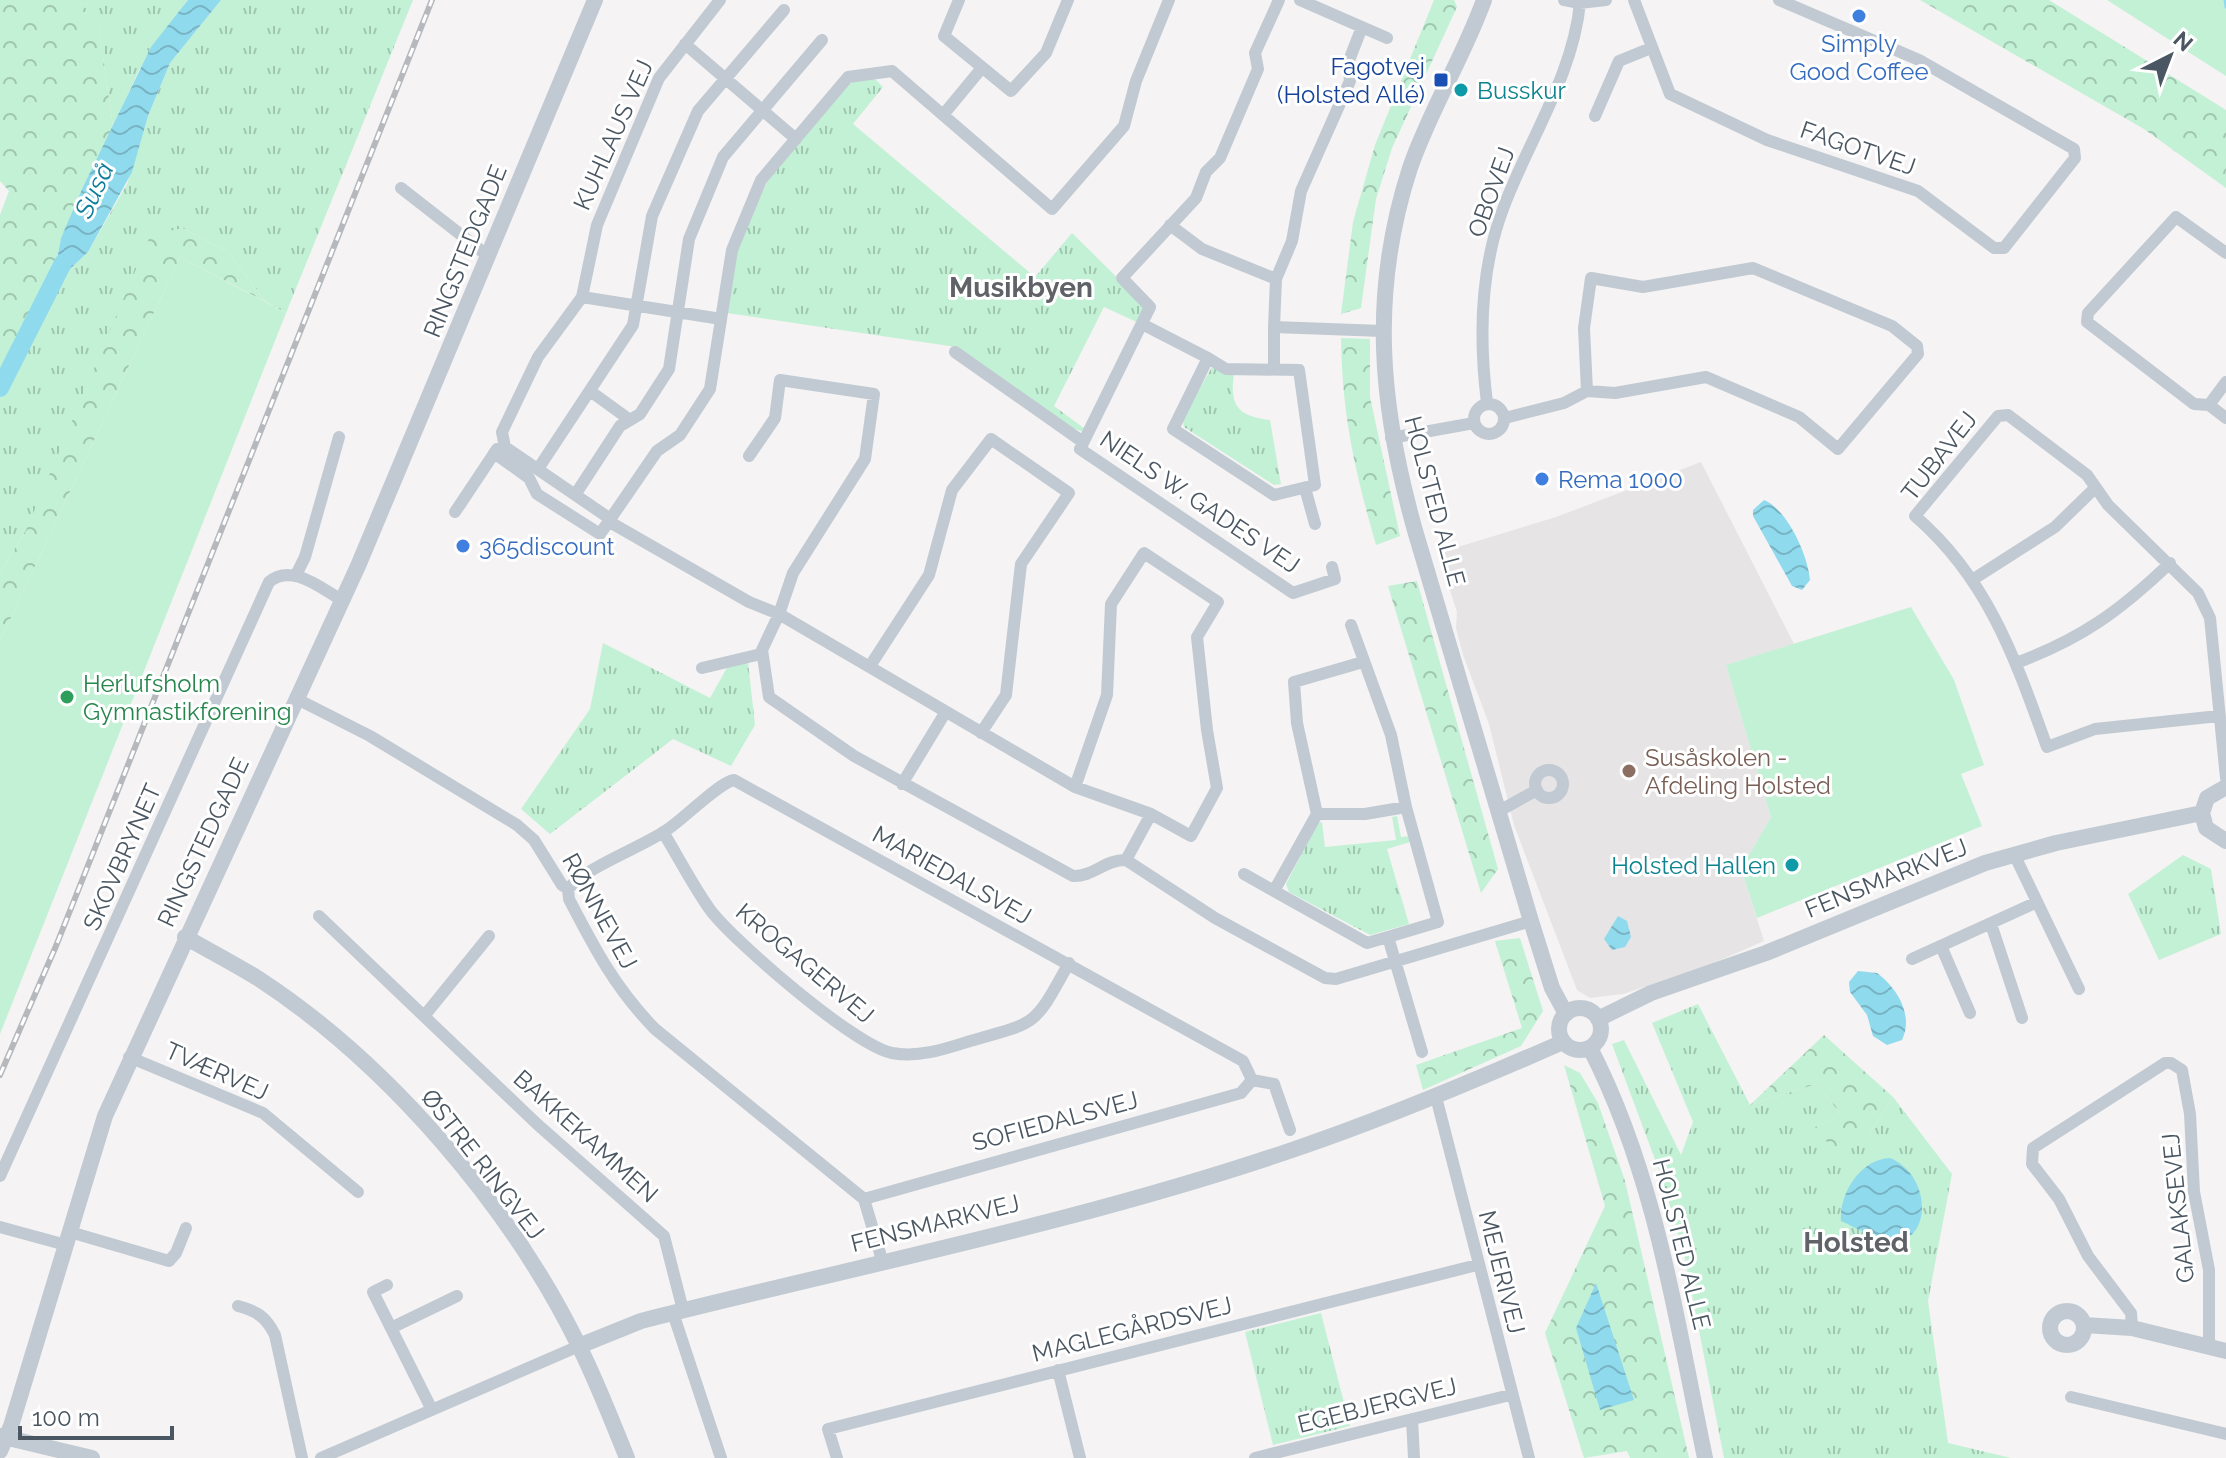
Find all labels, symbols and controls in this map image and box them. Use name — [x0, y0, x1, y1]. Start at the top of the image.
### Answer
marker: Simply Good Coffee — [1850, 7, 1868, 25]
north arrow — [2130, 16, 2210, 96]
text: N — [2168, 26, 2198, 56]
place label: Simply Good Coffee — [1789, 29, 1929, 86]
place label: Fagotvej (Holsted Allé) — [1277, 52, 1425, 109]
street label: KUHLAUS VEJ — [567, 55, 659, 215]
marker: Fagotvej (Holsted Allé) — [1432, 71, 1450, 89]
place label: Busskur — [1477, 76, 1566, 105]
marker: Busskur — [1452, 81, 1470, 99]
street label: FAGOTVEJ — [1797, 115, 1919, 181]
street label: OBOVEJ — [1461, 143, 1521, 241]
water label: Suså — [68, 158, 120, 223]
street label: RINGSTEDGADE — [417, 161, 513, 341]
district label: Musikbyen — [949, 271, 1093, 304]
street label: TUBAVEJ — [1895, 405, 1983, 507]
street label: HOLSTED ALLE — [1398, 413, 1472, 589]
street label: NIELS W. GADES VEJ — [1095, 424, 1305, 580]
place label: Rema 1000 — [1558, 465, 1683, 494]
marker: Rema 1000 — [1533, 470, 1551, 488]
place label: 365discount — [479, 532, 615, 561]
marker: 365discount — [454, 537, 472, 555]
place label: Herlufsholm Gymnastikforening — [83, 669, 292, 726]
marker: Herlufsholm Gymnastikforening — [58, 688, 76, 706]
place label: Susåskolen - Afdeling Holsted — [1645, 743, 1831, 800]
street label: RINGSTEDGADE — [151, 753, 255, 931]
marker: Susåskolen - Afdeling Holsted — [1620, 762, 1638, 780]
street label: SKOVBRYNET — [77, 779, 167, 935]
street label: MARIEDALSVEJ — [868, 819, 1036, 931]
street label: FENSMARKVEJ — [1801, 832, 1971, 924]
street label: RØNNEVEJ — [556, 848, 644, 974]
place label: Holsted Hallen — [1611, 851, 1776, 880]
marker: Holsted Hallen — [1783, 856, 1801, 874]
street label: KROGAGERVEJ — [730, 897, 880, 1029]
street label: TVÆRVEJ — [161, 1035, 273, 1107]
street label: BAKKEKAMMEN — [508, 1064, 664, 1208]
street label: ØSTRE RINGVEJ — [415, 1083, 551, 1245]
street label: SOFIEDALSVEJ — [969, 1085, 1141, 1157]
street label: GALAKSEVEJ — [2156, 1132, 2200, 1284]
street label: HOLSTED ALLE — [1647, 1156, 1717, 1332]
street label: FENSMARKVEJ — [848, 1188, 1022, 1258]
street label: MEJERIVEJ — [1473, 1207, 1531, 1337]
district label: Holsted — [1803, 1226, 1909, 1259]
street label: MAGLEGÅRDSVEJ — [1029, 1290, 1235, 1368]
street label: EGEBJERGVEJ — [1294, 1371, 1460, 1439]
scale bar — [20, 1390, 172, 1440]
text: 100 m — [32, 1403, 100, 1432]

